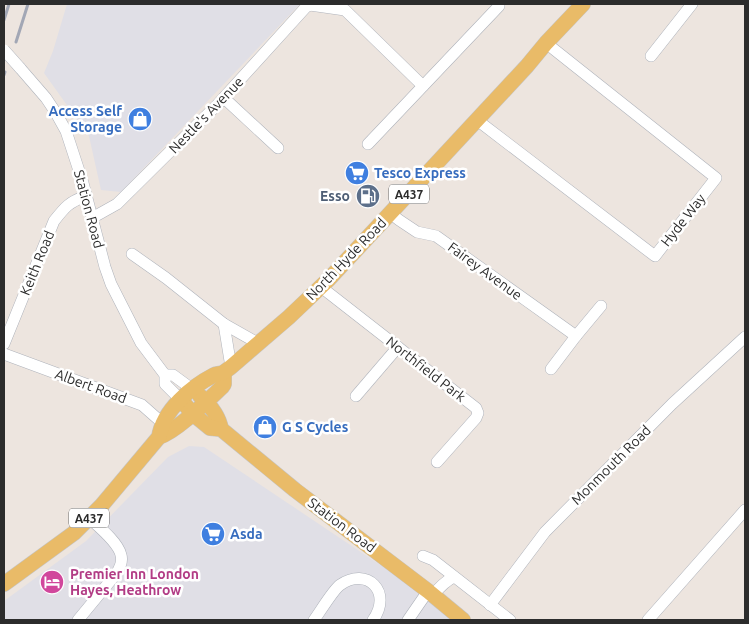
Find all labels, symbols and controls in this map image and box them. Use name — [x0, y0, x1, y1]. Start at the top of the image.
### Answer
street label: Nestle's Avenue — [165, 73, 247, 157]
place label: Access Self Storage — [48, 103, 122, 135]
shop icon: Access Self Storage — [127, 106, 153, 132]
supermarket icon: Tesco Express — [344, 160, 370, 186]
place label: Tesco Express — [374, 165, 466, 181]
street label: Station Road — [71, 168, 107, 250]
fuel station icon: Esso — [355, 183, 381, 209]
road number: A437 — [389, 184, 429, 203]
place label: Esso — [320, 188, 350, 204]
street label: Hyde Way — [658, 190, 709, 249]
street label: North Hyde Road — [303, 215, 389, 303]
street label: Keith Road — [17, 228, 57, 298]
street label: Fairey Avenue — [445, 239, 525, 303]
street label: Northfield Park — [383, 333, 469, 405]
street label: Albert Road — [53, 366, 129, 406]
shop icon: G S Cycles — [252, 414, 278, 440]
place label: G S Cycles — [282, 419, 349, 435]
street label: Monmouth Road — [568, 422, 654, 508]
street label: Station Road — [305, 494, 379, 556]
road number: A437 — [69, 508, 109, 528]
supermarket icon: Asda — [200, 521, 226, 547]
place label: Asda — [230, 526, 263, 542]
place label: Premier Inn London Hayes, Heathrow — [70, 566, 199, 598]
hotel icon: Premier Inn London Hayes, Heathrow — [39, 569, 65, 595]

